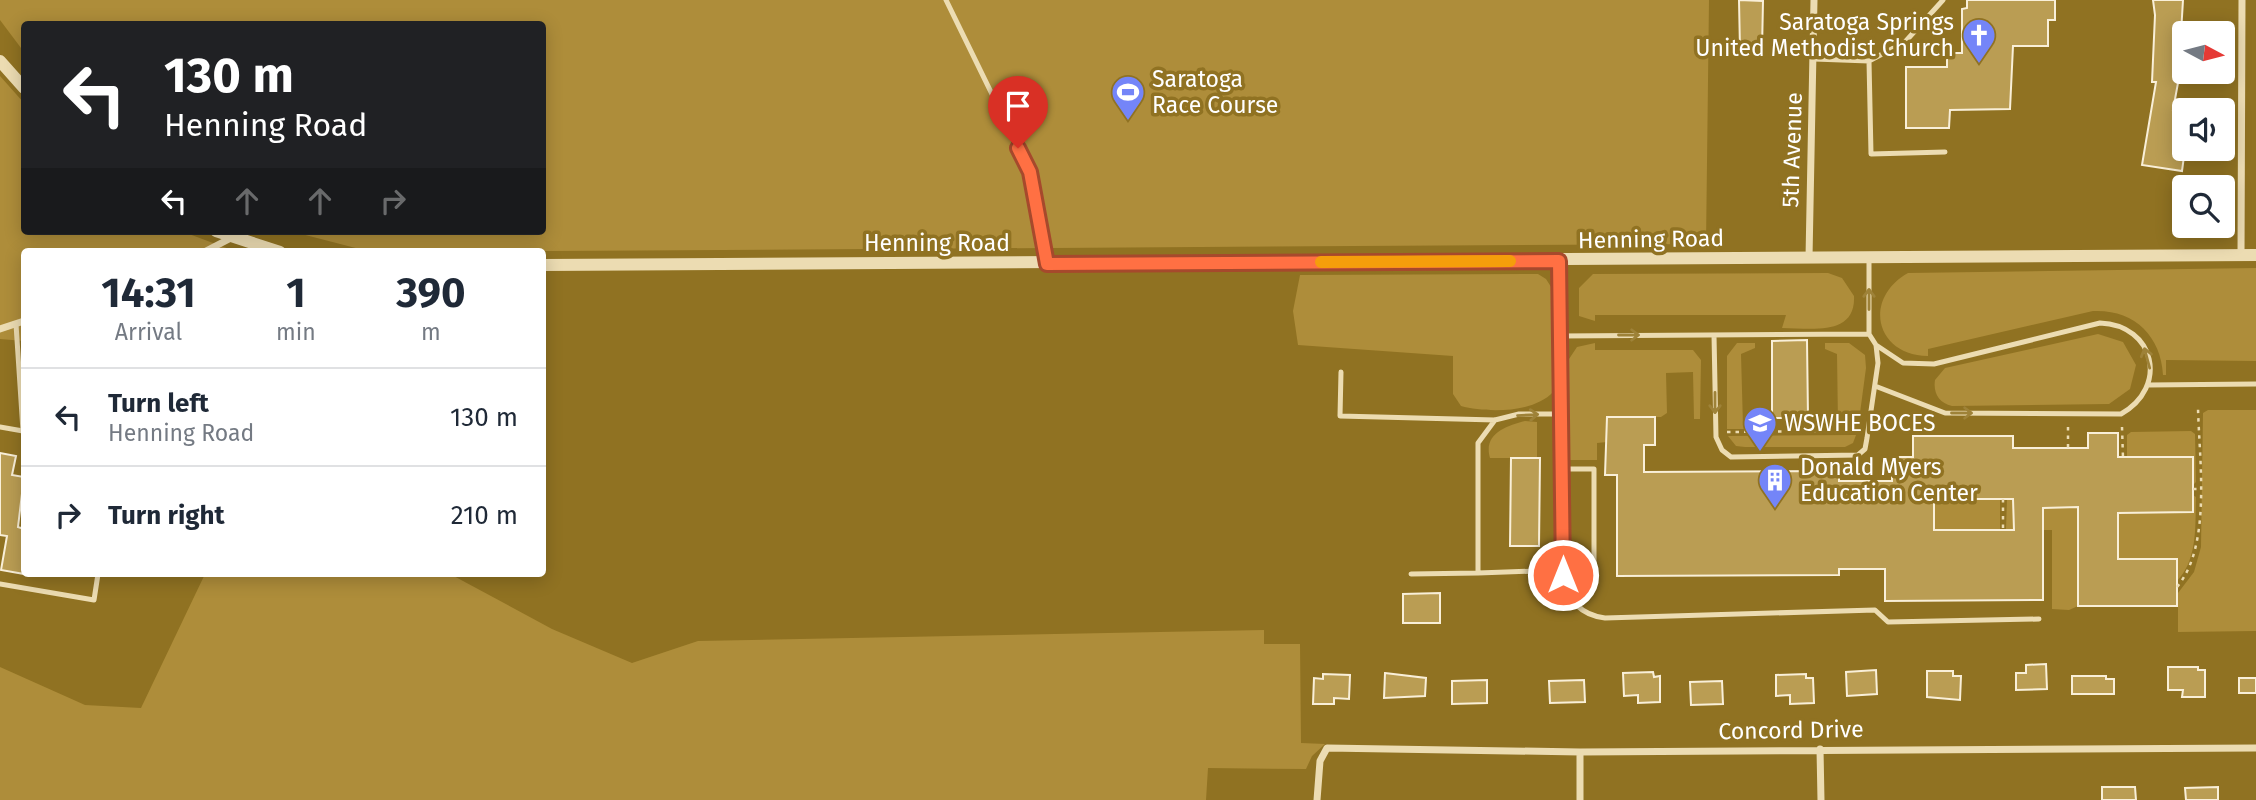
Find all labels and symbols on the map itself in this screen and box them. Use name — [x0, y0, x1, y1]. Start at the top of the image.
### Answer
place label: Saratoga Springs United Methodist Church — [1695, 8, 1954, 62]
church icon: Saratoga Springs United Methodist Church — [1960, 16, 1998, 65]
north arrow — [2172, 21, 2235, 84]
place label: Saratoga Race Course — [1152, 65, 1278, 119]
sports icon: Saratoga Race Course — [1109, 73, 1147, 122]
pin — [988, 76, 1048, 148]
street label: 5th Avenue — [1776, 92, 1808, 208]
street label: Henning Road — [1578, 224, 1724, 254]
street label: Henning Road — [864, 229, 1010, 257]
one-way arrow — [1862, 288, 1876, 311]
one-way arrow — [1617, 328, 1640, 342]
one-way arrow — [2140, 347, 2153, 369]
one-way arrow — [1708, 392, 1722, 415]
school or university icon: WSWHE BOCES — [1741, 404, 1779, 453]
one-way arrow — [1951, 406, 1974, 420]
one-way arrow — [1516, 408, 1539, 421]
place label: WSWHE BOCES — [1784, 409, 1936, 437]
place label: Donald Myers Education Center — [1800, 453, 1978, 507]
building icon: Donald Myers Education Center — [1756, 461, 1794, 510]
position arrow — [1526, 538, 1600, 612]
street label: Concord Drive — [1718, 715, 1864, 745]

